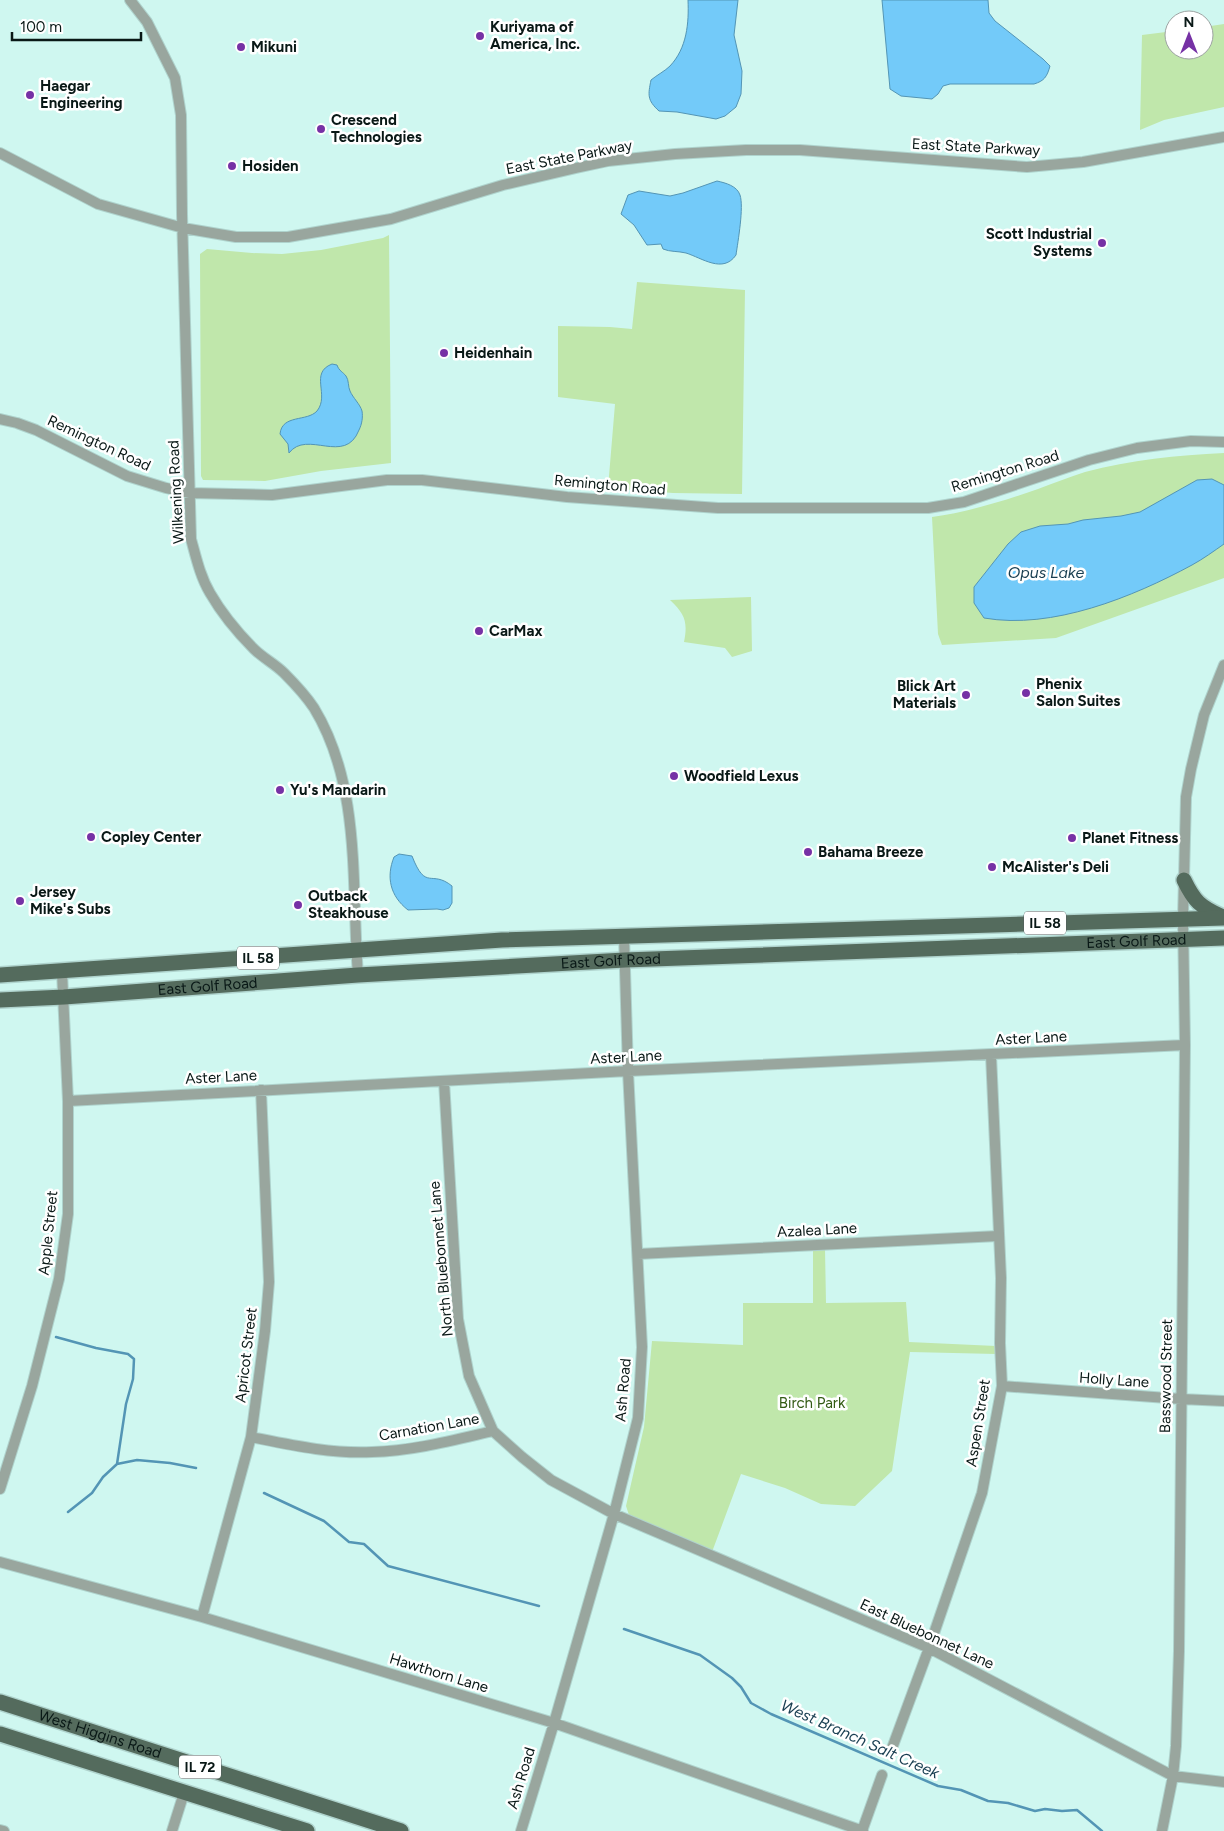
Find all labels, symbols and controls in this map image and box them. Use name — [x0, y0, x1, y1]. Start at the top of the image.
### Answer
scale bar — [12, 10, 141, 42]
north arrow — [1164, 10, 1214, 60]
text: N — [1184, 14, 1194, 31]
text: 100 m — [20, 18, 62, 36]
place label: Kuriyama of America, Inc. — [490, 18, 580, 53]
marker: Kuriyama of America, Inc. — [474, 30, 486, 42]
place label: Mikuni — [251, 38, 297, 56]
marker: Mikuni — [235, 41, 247, 53]
place label: Haegar Engineering — [40, 77, 123, 112]
marker: Haegar Engineering — [24, 89, 36, 101]
place label: Crescend Technologies — [331, 111, 422, 146]
marker: Crescend Technologies — [315, 123, 327, 135]
street label: East State Parkway — [911, 135, 1041, 159]
street label: East State Parkway — [504, 136, 634, 178]
place label: Hosiden — [242, 157, 299, 175]
marker: Hosiden — [226, 160, 238, 172]
place label: Scott Industrial Systems — [986, 225, 1092, 260]
marker: Scott Industrial Systems — [1096, 237, 1108, 249]
place label: Heidenhain — [454, 344, 532, 362]
marker: Heidenhain — [438, 347, 450, 359]
street label: Remington Road — [44, 411, 154, 475]
street label: Wilkening Road — [164, 440, 188, 544]
street label: Remington Road — [949, 446, 1061, 496]
street label: Remington Road — [553, 471, 667, 499]
water label: Opus Lake — [1008, 563, 1084, 582]
place label: CarMax — [489, 622, 542, 640]
marker: CarMax — [473, 625, 485, 637]
place label: Phenix Salon Suites — [1036, 675, 1120, 710]
place label: Blick Art Materials — [893, 677, 956, 712]
marker: Phenix Salon Suites — [1020, 687, 1032, 699]
marker: Blick Art Materials — [960, 689, 972, 701]
place label: Woodfield Lexus — [684, 767, 798, 785]
marker: Woodfield Lexus — [668, 770, 680, 782]
place label: Yu's Mandarin — [290, 781, 386, 799]
marker: Yu's Mandarin — [274, 784, 286, 796]
place label: Copley Center — [101, 828, 201, 846]
place label: Planet Fitness — [1082, 829, 1178, 847]
marker: Copley Center — [85, 831, 97, 843]
marker: Planet Fitness — [1066, 832, 1078, 844]
place label: Bahama Breeze — [818, 843, 924, 861]
marker: Bahama Breeze — [802, 846, 814, 858]
place label: McAlister's Deli — [1002, 858, 1109, 876]
marker: McAlister's Deli — [986, 861, 998, 873]
place label: Jersey Mike's Subs — [30, 883, 111, 918]
place label: Outback Steakhouse — [308, 887, 389, 922]
marker: Jersey Mike's Subs — [14, 895, 26, 907]
marker: Outback Steakhouse — [292, 899, 304, 911]
road number: IL 58 — [1024, 911, 1066, 934]
street label: East Golf Road — [1086, 930, 1187, 952]
road number: IL 58 — [237, 946, 279, 970]
street label: East Golf Road — [560, 950, 661, 973]
street label: East Golf Road — [157, 974, 258, 999]
street label: Aster Lane — [995, 1027, 1067, 1049]
street label: Aster Lane — [590, 1046, 662, 1068]
street label: Aster Lane — [185, 1066, 257, 1088]
street label: North Bluebonnet Lane — [425, 1181, 457, 1337]
street label: Apple Street — [35, 1189, 61, 1276]
street label: Azalea Lane — [777, 1219, 857, 1241]
street label: Apricot Street — [231, 1306, 261, 1404]
street label: Basswood Street — [1156, 1318, 1176, 1433]
street label: Ash Road — [611, 1357, 635, 1423]
street label: Holly Lane — [1078, 1369, 1150, 1391]
street label: Aspen Street — [962, 1378, 994, 1468]
park label: Birch Park — [779, 1394, 846, 1412]
street label: Carnation Lane — [377, 1409, 481, 1445]
street label: East Bluebonnet Lane — [857, 1595, 997, 1673]
street label: Hawthorn Lane — [387, 1649, 491, 1697]
water label: West Branch Salt Creek — [778, 1695, 943, 1783]
street label: West Higgins Road — [36, 1706, 164, 1762]
street label: Ash Road — [503, 1745, 539, 1811]
road number: IL 72 — [179, 1755, 221, 1778]

